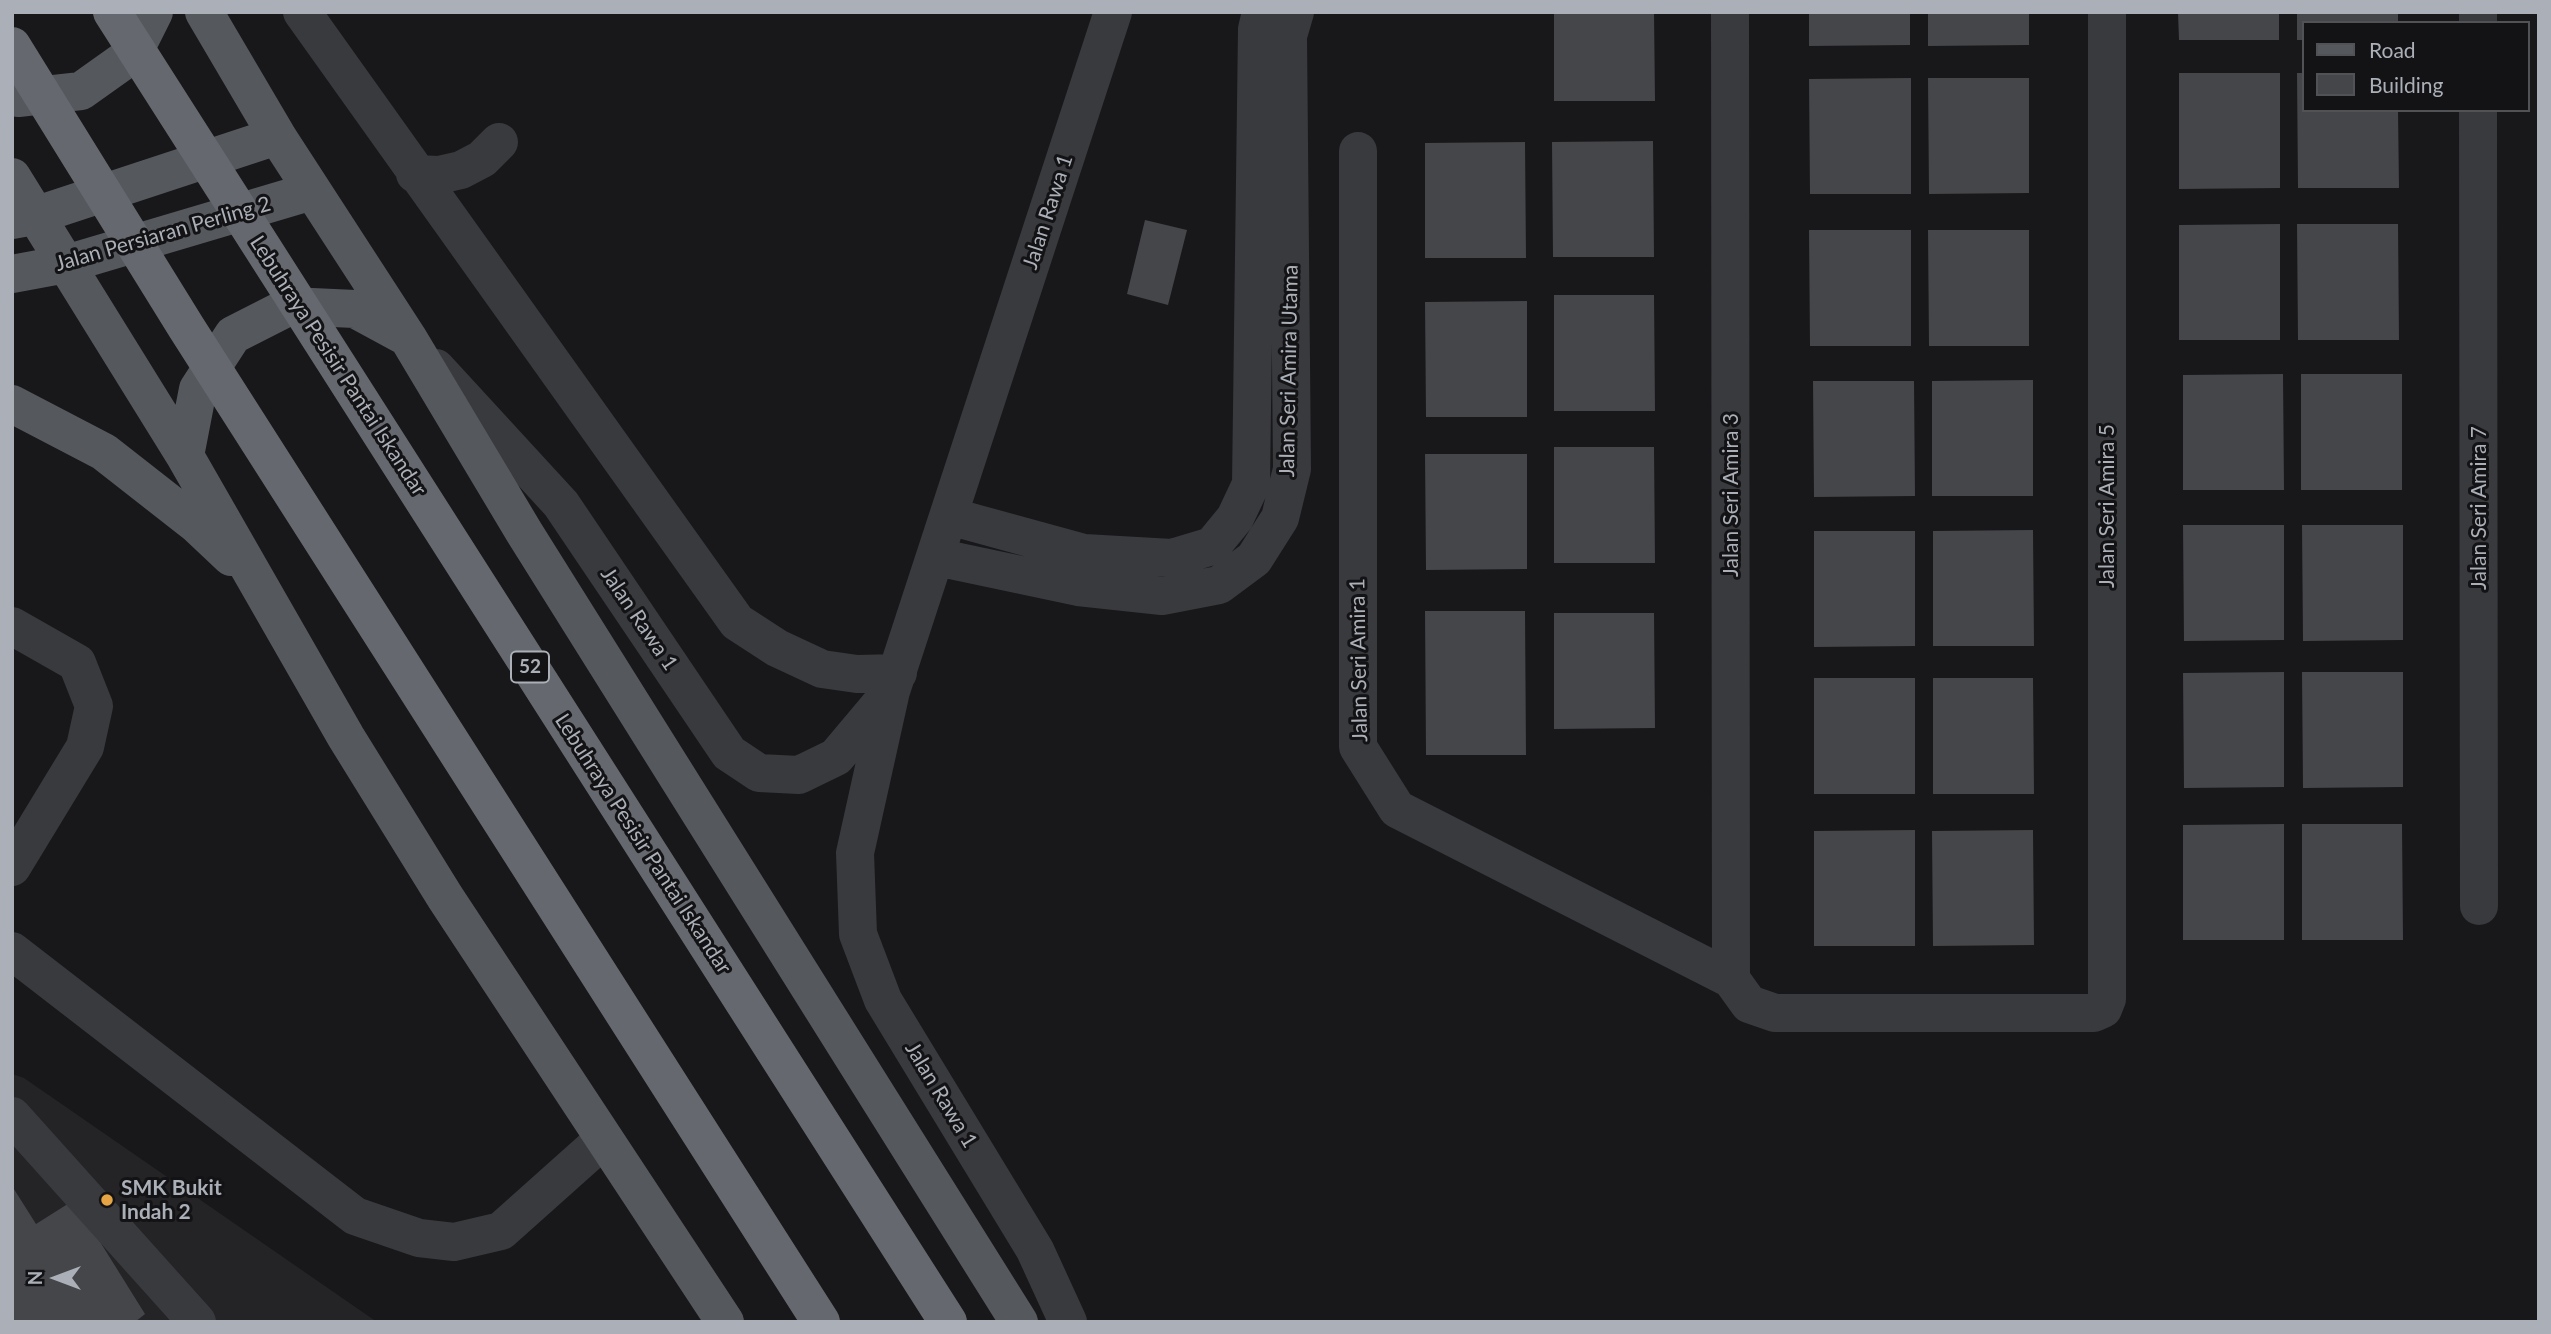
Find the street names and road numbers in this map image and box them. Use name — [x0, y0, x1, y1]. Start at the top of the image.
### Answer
street label: Jalan Rawa 1 — [1018, 151, 1078, 273]
street label: Jalan Persiaran Perling 2 — [53, 191, 273, 277]
street label: Lebuhraya Pesisir Pantai Iskandar — [244, 231, 432, 501]
street label: Jalan Seri Amira Utama — [1275, 265, 1303, 477]
street label: Jalan Seri Amira 3 — [1718, 413, 1744, 577]
street label: Jalan Seri Amira 5 — [2094, 424, 2120, 588]
street label: Jalan Seri Amira 7 — [2466, 426, 2492, 590]
street label: Jalan Rawa 1 — [595, 563, 683, 675]
street label: Jalan Seri Amira 1 — [1345, 578, 1373, 742]
road number: 52 — [511, 652, 549, 682]
street label: Lebuhraya Pesisir Pantai Iskandar — [549, 709, 737, 979]
street label: Jalan Rawa 1 — [900, 1037, 982, 1153]

